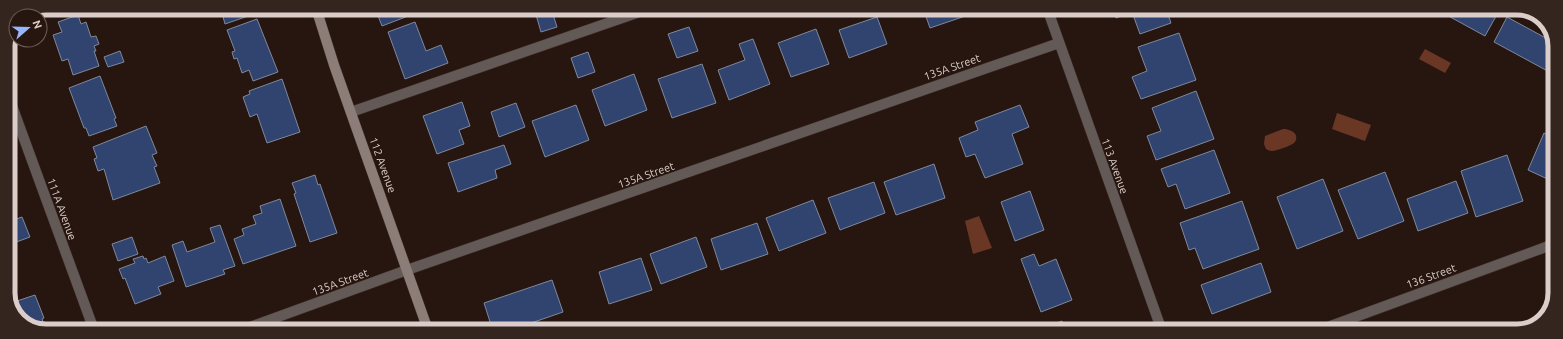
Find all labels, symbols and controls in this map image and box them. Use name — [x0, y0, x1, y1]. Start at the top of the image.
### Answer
north arrow — [8, 8, 48, 48]
text: N — [30, 19, 44, 30]
street label: 135A Street — [922, 52, 982, 82]
street label: 112 Avenue — [367, 136, 399, 194]
street label: 113 Avenue — [1099, 137, 1131, 195]
street label: 135A Street — [616, 160, 676, 190]
street label: 111A Avenue — [45, 176, 79, 242]
street label: 136 Street — [1405, 261, 1458, 291]
street label: 135A Street — [310, 266, 370, 298]

